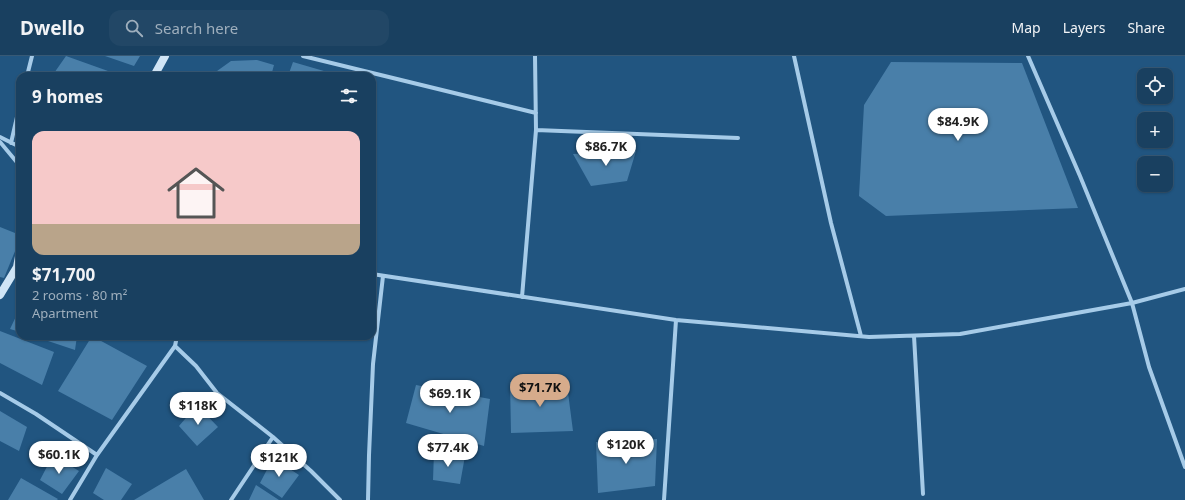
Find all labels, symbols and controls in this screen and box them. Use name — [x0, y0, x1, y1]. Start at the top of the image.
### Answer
search box — [109, 10, 389, 46]
text: Dwello — [20, 15, 85, 41]
icon: search — [123, 17, 145, 39]
text: Search here — [155, 18, 238, 38]
text: Map — [1012, 18, 1041, 37]
text: Layers — [1063, 18, 1105, 37]
text: Share — [1127, 18, 1165, 37]
map controls — [1137, 68, 1173, 192]
button: locate — [1137, 68, 1173, 104]
text: 9 homes — [32, 85, 103, 108]
icon: filters — [338, 85, 360, 107]
pin: $84.9K — [925, 108, 991, 142]
text: $84.9K — [937, 112, 979, 130]
button: + — [1137, 112, 1173, 148]
pin: $86.7K — [573, 133, 639, 167]
text: $86.7K — [585, 137, 627, 155]
button: − — [1137, 156, 1173, 192]
icon: home — [160, 157, 232, 229]
text: $71,700 — [32, 263, 95, 286]
text: 2 rooms · 80 m² — [32, 286, 127, 304]
text: Apartment — [32, 304, 98, 322]
pin: $71.7K — [507, 374, 573, 408]
text: $71.7K — [519, 378, 561, 396]
pin: $69.1K — [417, 380, 483, 414]
text: $69.1K — [429, 384, 471, 402]
pin: $118K — [170, 392, 226, 426]
text: $118K — [179, 396, 217, 414]
pin: $120K — [598, 431, 654, 465]
pin: $77.4K — [415, 434, 481, 468]
text: $120K — [607, 435, 645, 453]
text: $77.4K — [427, 438, 469, 456]
pin: $60.1K — [26, 441, 92, 475]
pin: $121K — [251, 444, 307, 478]
text: $60.1K — [38, 445, 80, 463]
text: $121K — [260, 448, 298, 466]

